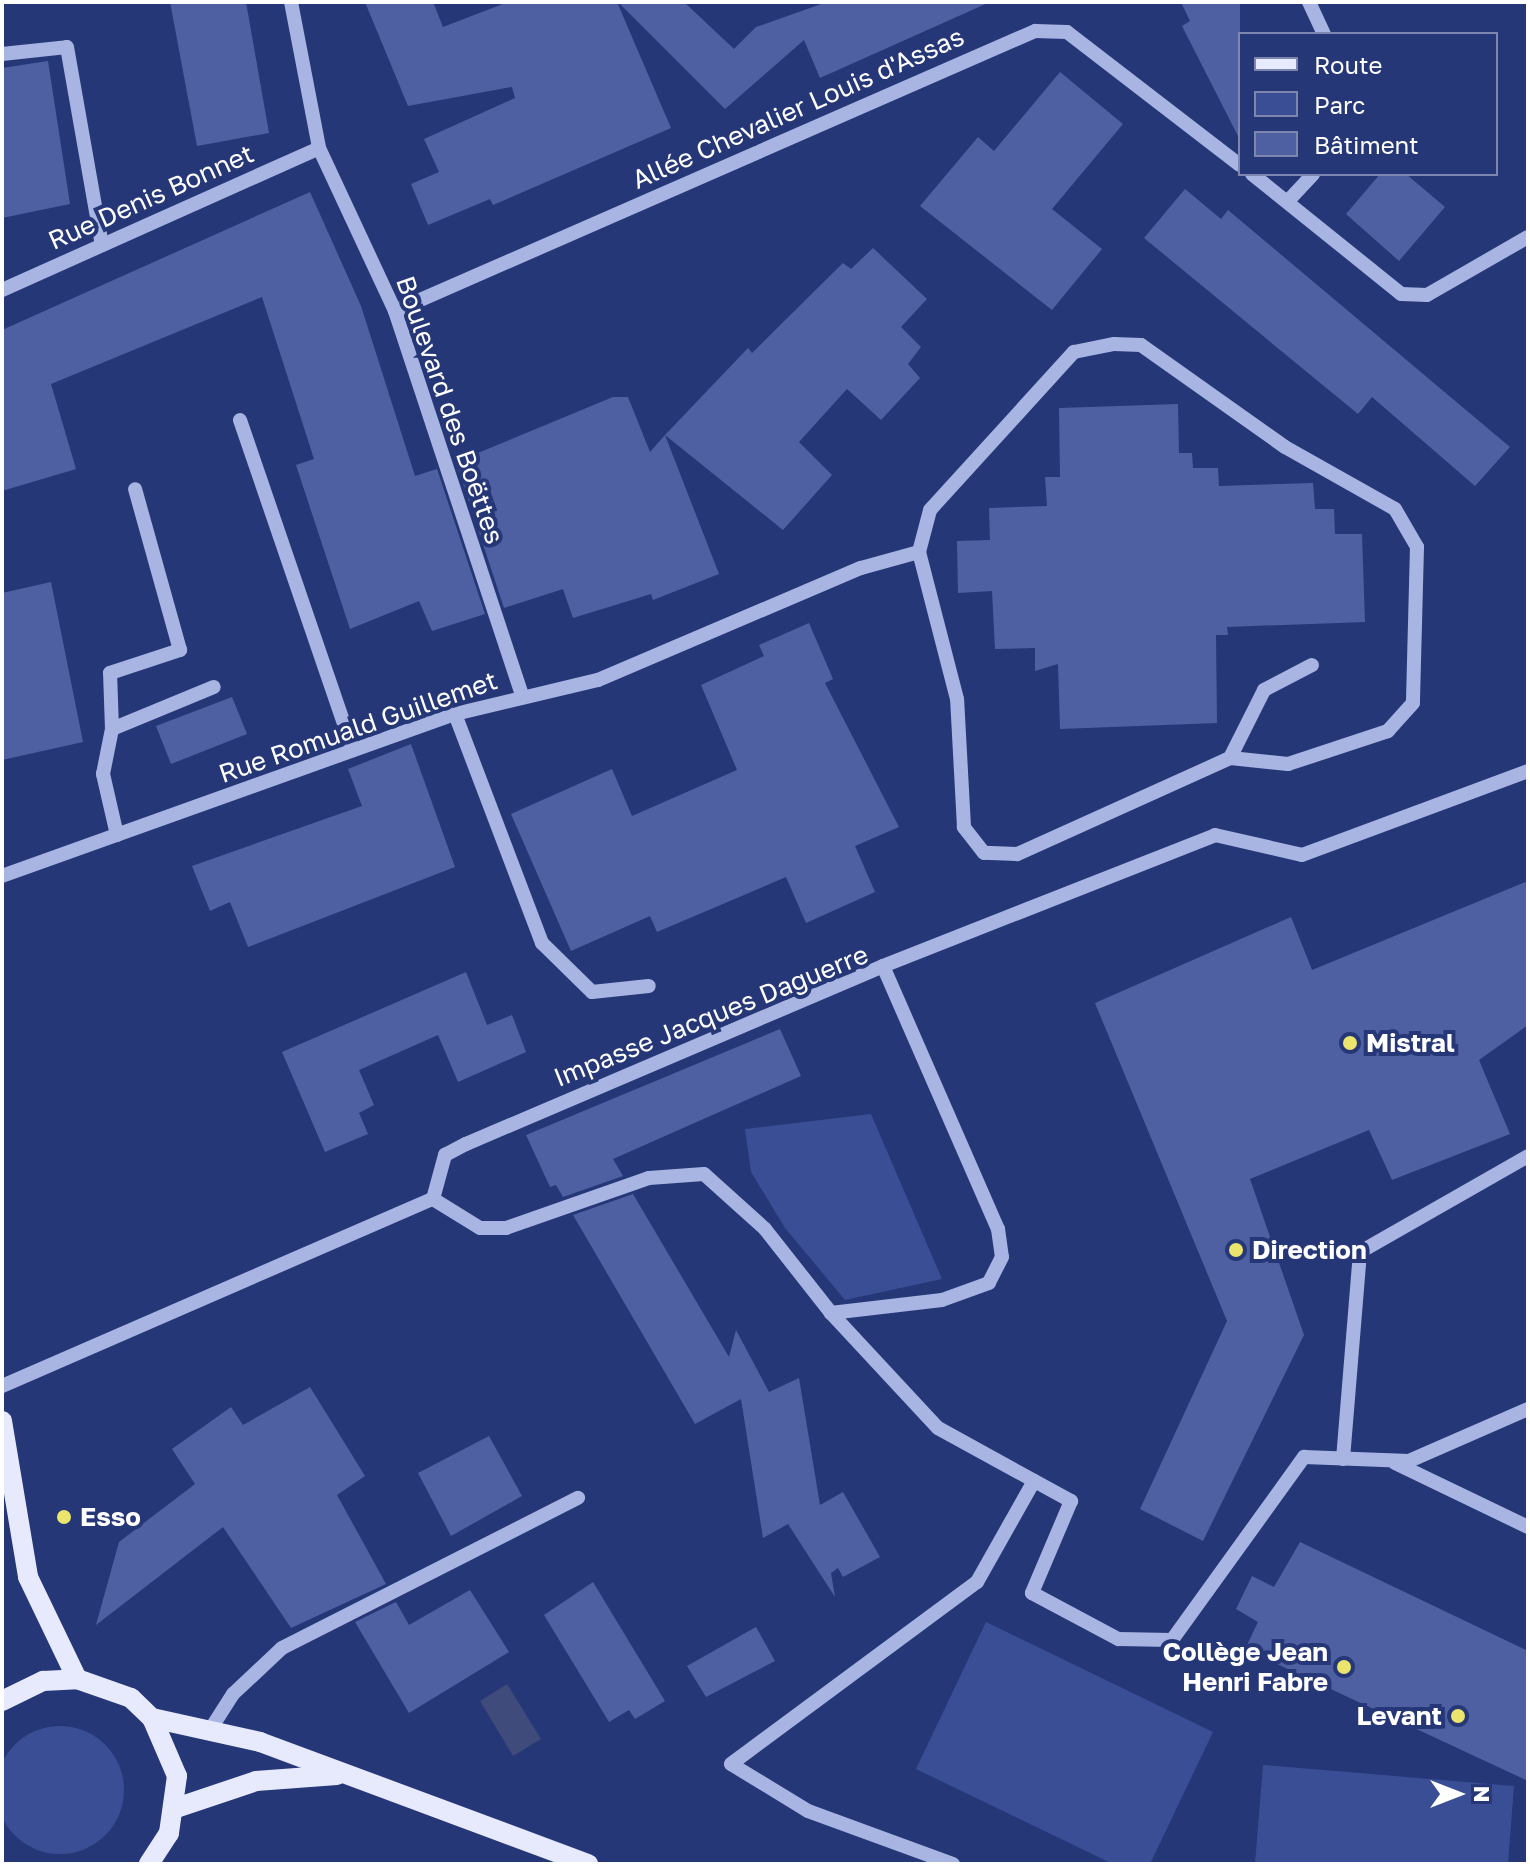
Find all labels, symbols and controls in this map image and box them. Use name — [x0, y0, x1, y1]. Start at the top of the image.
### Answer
street label: Allée Chevalier Louis d'Assas — [627, 21, 969, 195]
legend — [1238, 32, 1498, 176]
text: Route — [1314, 50, 1383, 79]
text: Parc — [1314, 90, 1365, 119]
text: Bâtiment — [1314, 130, 1419, 159]
street label: Rue Denis Bonnet — [43, 138, 259, 256]
street label: Boulevard des Boëttes — [389, 272, 511, 548]
street label: Rue Romuald Guillemet — [215, 665, 501, 789]
street label: Impasse Jacques Daguerre — [549, 939, 873, 1093]
place label: Mistral — [1366, 1027, 1455, 1059]
marker: Mistral — [1341, 1034, 1359, 1052]
place label: Direction — [1252, 1234, 1367, 1266]
marker: Direction — [1227, 1241, 1245, 1259]
place label: Esso — [80, 1501, 141, 1533]
marker: Esso — [55, 1508, 73, 1526]
place label: Collège Jean Henri Fabre — [1163, 1636, 1328, 1698]
marker: Collège Jean Henri Fabre — [1335, 1658, 1353, 1676]
place label: Levant — [1356, 1700, 1442, 1732]
marker: Levant — [1449, 1707, 1467, 1725]
north arrow — [1418, 1754, 1498, 1834]
text: N — [1469, 1786, 1496, 1802]

